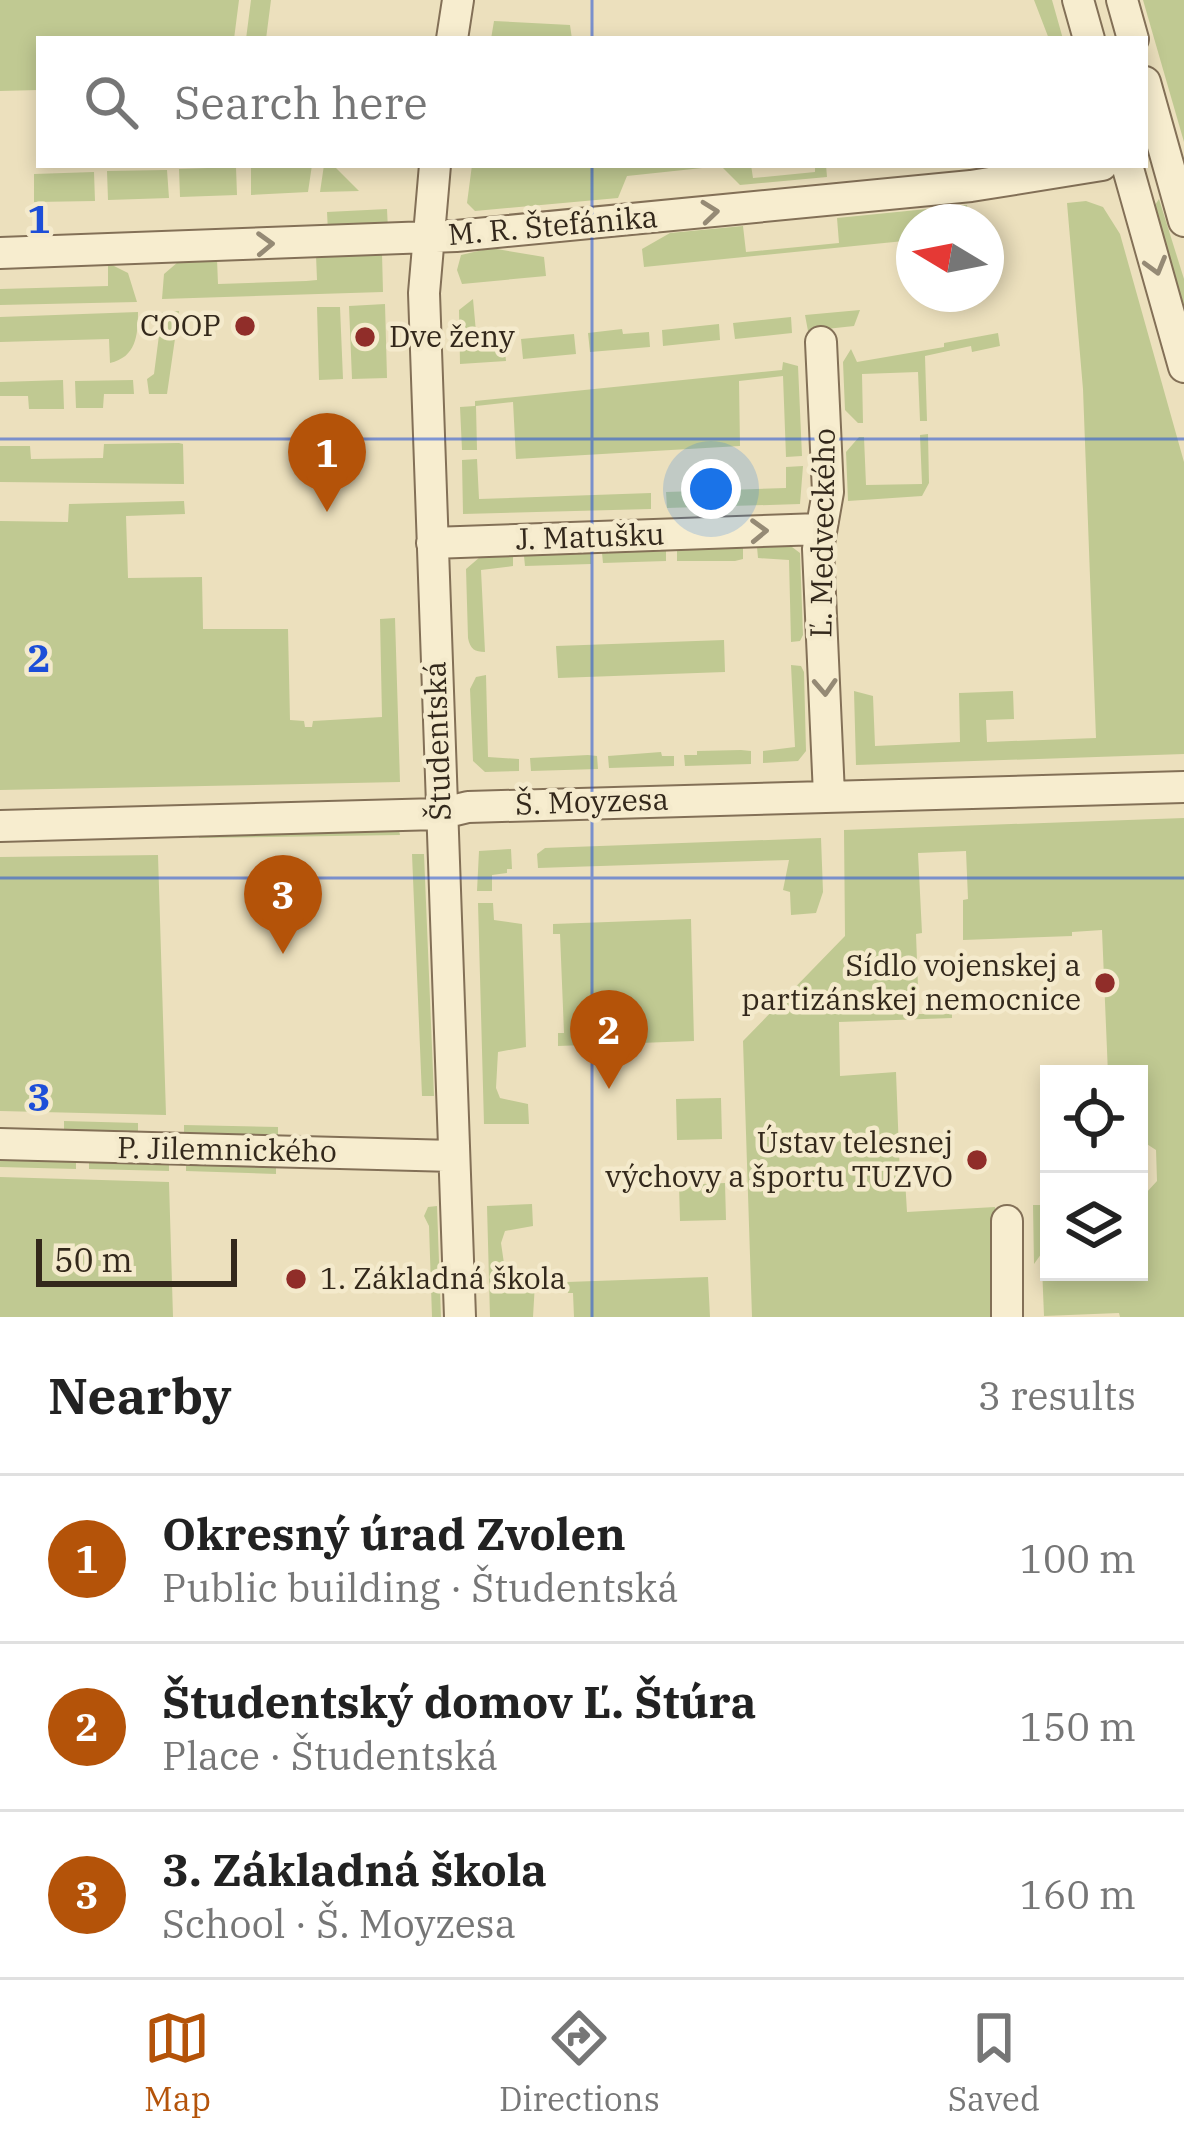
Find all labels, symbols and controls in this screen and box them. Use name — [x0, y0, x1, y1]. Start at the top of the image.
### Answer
search box — [36, 36, 1148, 168]
icon: search — [78, 69, 144, 135]
text: Search here — [174, 73, 428, 131]
text: 1 — [27, 193, 51, 244]
street label: M. R. Štefánika — [446, 196, 659, 253]
one-way arrow — [700, 200, 719, 225]
north arrow — [896, 204, 1004, 312]
one-way arrow — [256, 231, 275, 257]
one-way arrow — [1141, 255, 1166, 276]
place label: COOP — [140, 305, 221, 344]
marker: COOP — [232, 313, 258, 339]
place label: Dve ženy — [389, 316, 515, 355]
marker: Dve ženy — [352, 324, 378, 350]
pin: 1 — [288, 413, 366, 512]
street label: Ľ. Medveckého — [800, 428, 843, 638]
your location — [681, 459, 741, 519]
street label: J. Matušku — [515, 513, 665, 558]
one-way arrow — [750, 518, 769, 544]
text: 2 — [27, 632, 51, 683]
street label: Študentská — [414, 661, 459, 821]
one-way arrow — [812, 678, 838, 697]
street label: Š. Moyzesa — [514, 778, 669, 823]
pin: 3 — [244, 855, 322, 954]
place label: Sídlo vojenskej a partizánskej nemocnice — [741, 945, 1081, 1018]
marker: Sídlo vojenskej a partizánskej nemocnice — [1092, 970, 1118, 996]
pin: 2 — [570, 990, 648, 1089]
map controls — [1040, 1065, 1148, 1281]
button: locate — [1040, 1065, 1148, 1173]
text: 3 — [27, 1071, 51, 1122]
place label: Ústav telesnej výchovy a športu TUZVO — [605, 1122, 953, 1195]
street label: P. Jilemnického — [117, 1127, 337, 1170]
marker: Ústav telesnej výchovy a športu TUZVO — [964, 1147, 990, 1173]
button: layers — [1040, 1173, 1148, 1281]
scale bar — [36, 1233, 237, 1286]
text: 50 m — [54, 1238, 133, 1281]
place label: 1. Základná škola — [320, 1258, 566, 1297]
marker: 1. Základná škola — [283, 1266, 309, 1292]
text: Nearby — [48, 1362, 232, 1428]
text: 3 results — [978, 1370, 1136, 1421]
text: Okresný úrad Zvolen — [162, 1504, 626, 1562]
text: 1 — [75, 1533, 99, 1584]
text: 100 m — [1020, 1533, 1136, 1584]
text: Public building · Študentská — [162, 1562, 679, 1613]
text: Študentský domov Ľ. Štúra — [162, 1672, 756, 1730]
text: 2 — [75, 1701, 99, 1752]
text: 150 m — [1020, 1701, 1136, 1752]
text: Place · Študentská — [162, 1730, 498, 1781]
text: 3. Základná škola — [162, 1840, 547, 1898]
text: 3 — [75, 1869, 99, 1920]
text: 160 m — [1020, 1869, 1136, 1920]
text: School · Š. Moyzesa — [162, 1898, 516, 1949]
tab: Map — [144, 2005, 211, 2120]
tab: Directions — [499, 2005, 660, 2120]
tab: Saved — [948, 2005, 1040, 2120]

